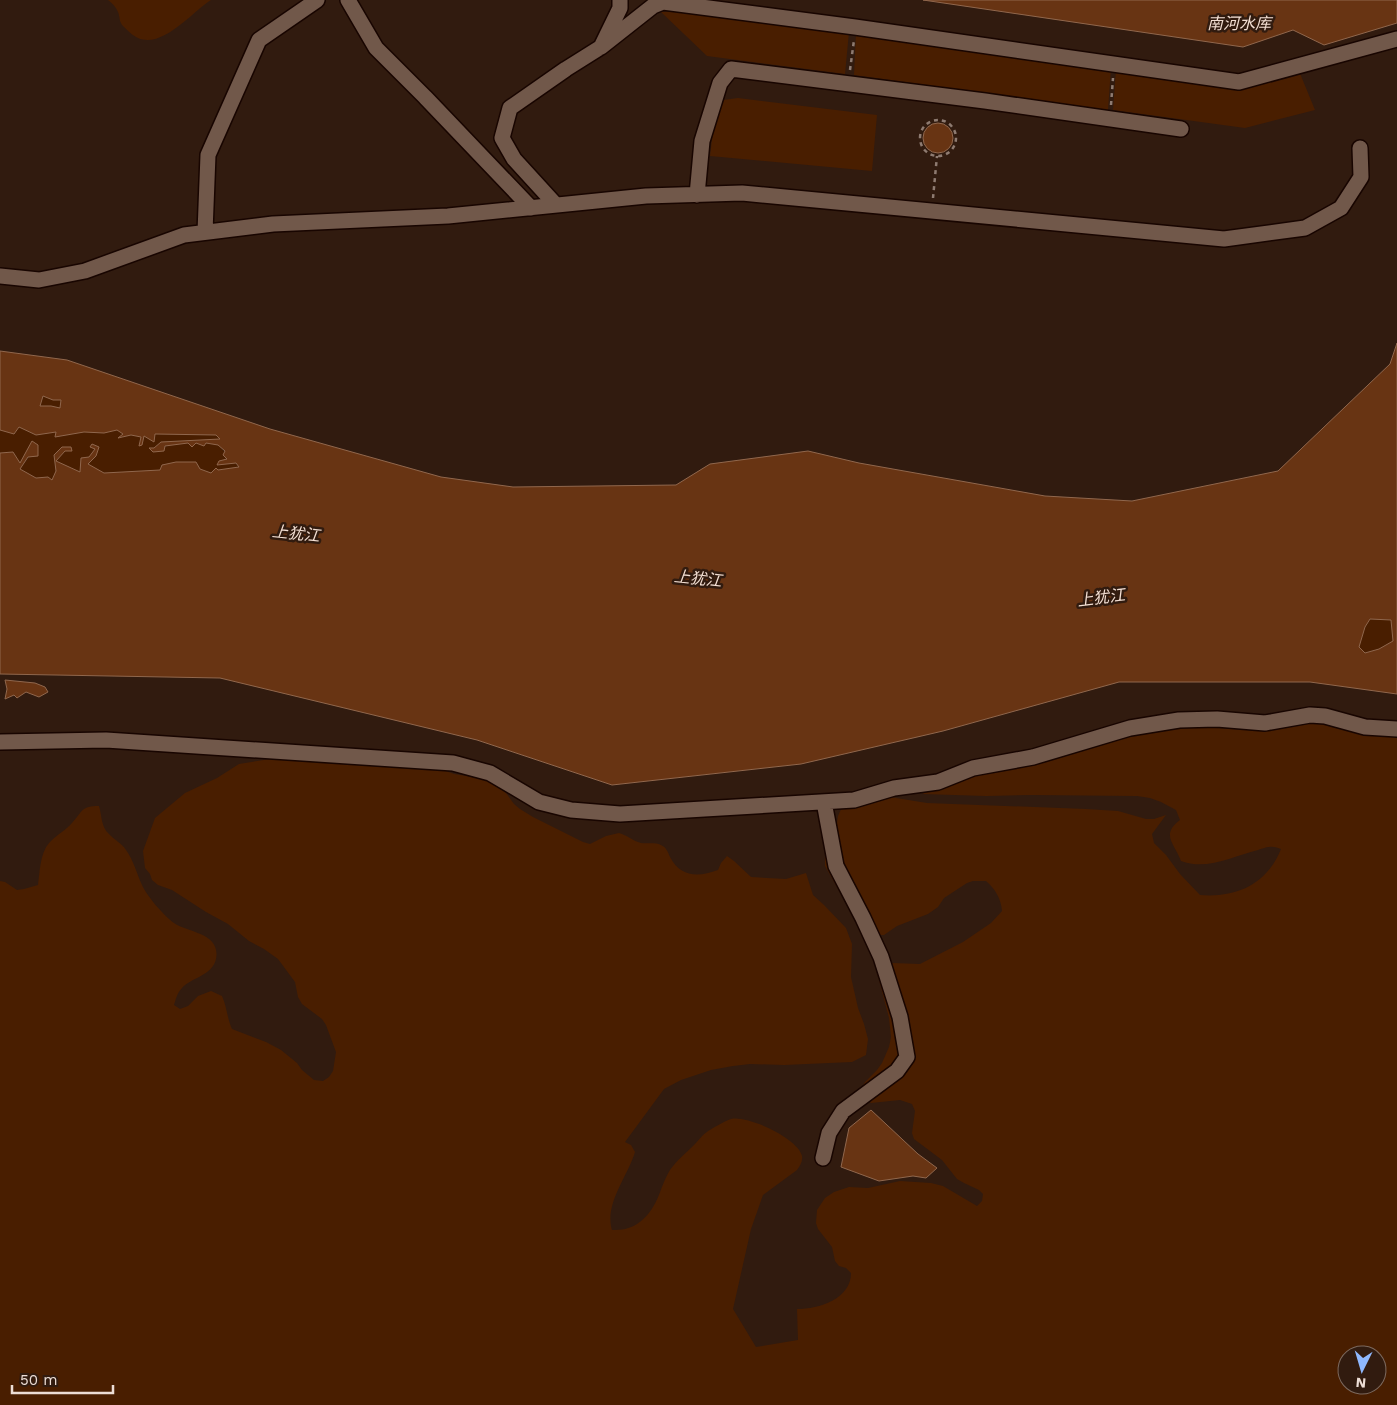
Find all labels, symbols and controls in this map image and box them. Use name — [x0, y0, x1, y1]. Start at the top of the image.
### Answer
water label: 南河水库 — [1207, 14, 1274, 33]
water label: 上犹江 — [271, 522, 323, 546]
water label: 上犹江 — [673, 567, 725, 591]
water label: 上犹江 — [1076, 585, 1128, 610]
north arrow — [1337, 1345, 1387, 1395]
scale bar — [12, 1362, 114, 1394]
text: 50 m — [20, 1371, 57, 1389]
text: N — [1355, 1375, 1367, 1391]

